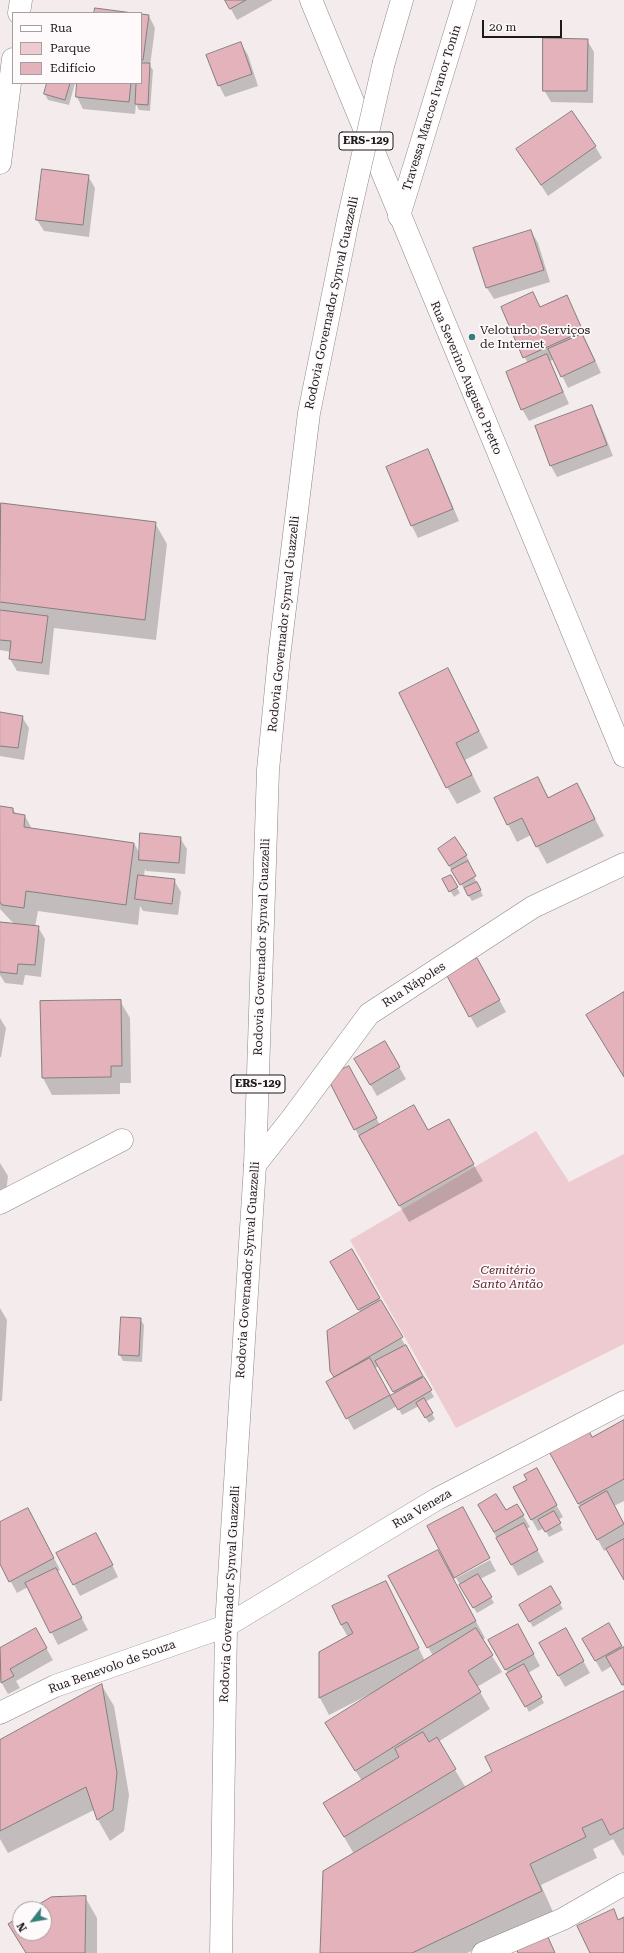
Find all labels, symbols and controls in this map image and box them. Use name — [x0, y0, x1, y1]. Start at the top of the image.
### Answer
legend — [12, 12, 142, 84]
scale bar — [484, 12, 564, 38]
text: 20 m — [489, 20, 516, 34]
text: Rua — [50, 21, 72, 35]
street label: Travessa Marcos Ivanor Tonin — [400, 23, 464, 193]
text: Parque — [50, 41, 90, 55]
text: Edifício — [50, 61, 96, 75]
road number: ERS-129 — [339, 132, 393, 150]
street label: Rodovia Governador Synval Guazzelli — [302, 195, 362, 411]
street label: Rua Severino Augusto Pretto — [427, 299, 505, 457]
place label: Veloturbo Serviços de Internet — [480, 323, 590, 351]
marker: Veloturbo Serviços de Internet — [467, 332, 477, 342]
street label: Rodovia Governador Synval Guazzelli — [265, 515, 303, 733]
street label: Rodovia Governador Synval Guazzelli — [251, 838, 273, 1056]
street label: Rua Nápoles — [380, 959, 448, 1011]
road number: ERS-129 — [231, 1075, 285, 1093]
street label: Rodovia Governador Synval Guazzelli — [233, 1161, 263, 1379]
park label: Cemitério Santo Antão — [473, 1263, 543, 1291]
street label: Rodovia Governador Synval Guazzelli — [217, 1485, 243, 1703]
street label: Rua Veneza — [390, 1486, 454, 1532]
street label: Rua Benevolo de Souza — [46, 1637, 178, 1697]
north arrow — [12, 1901, 52, 1941]
text: N — [14, 1920, 30, 1934]

